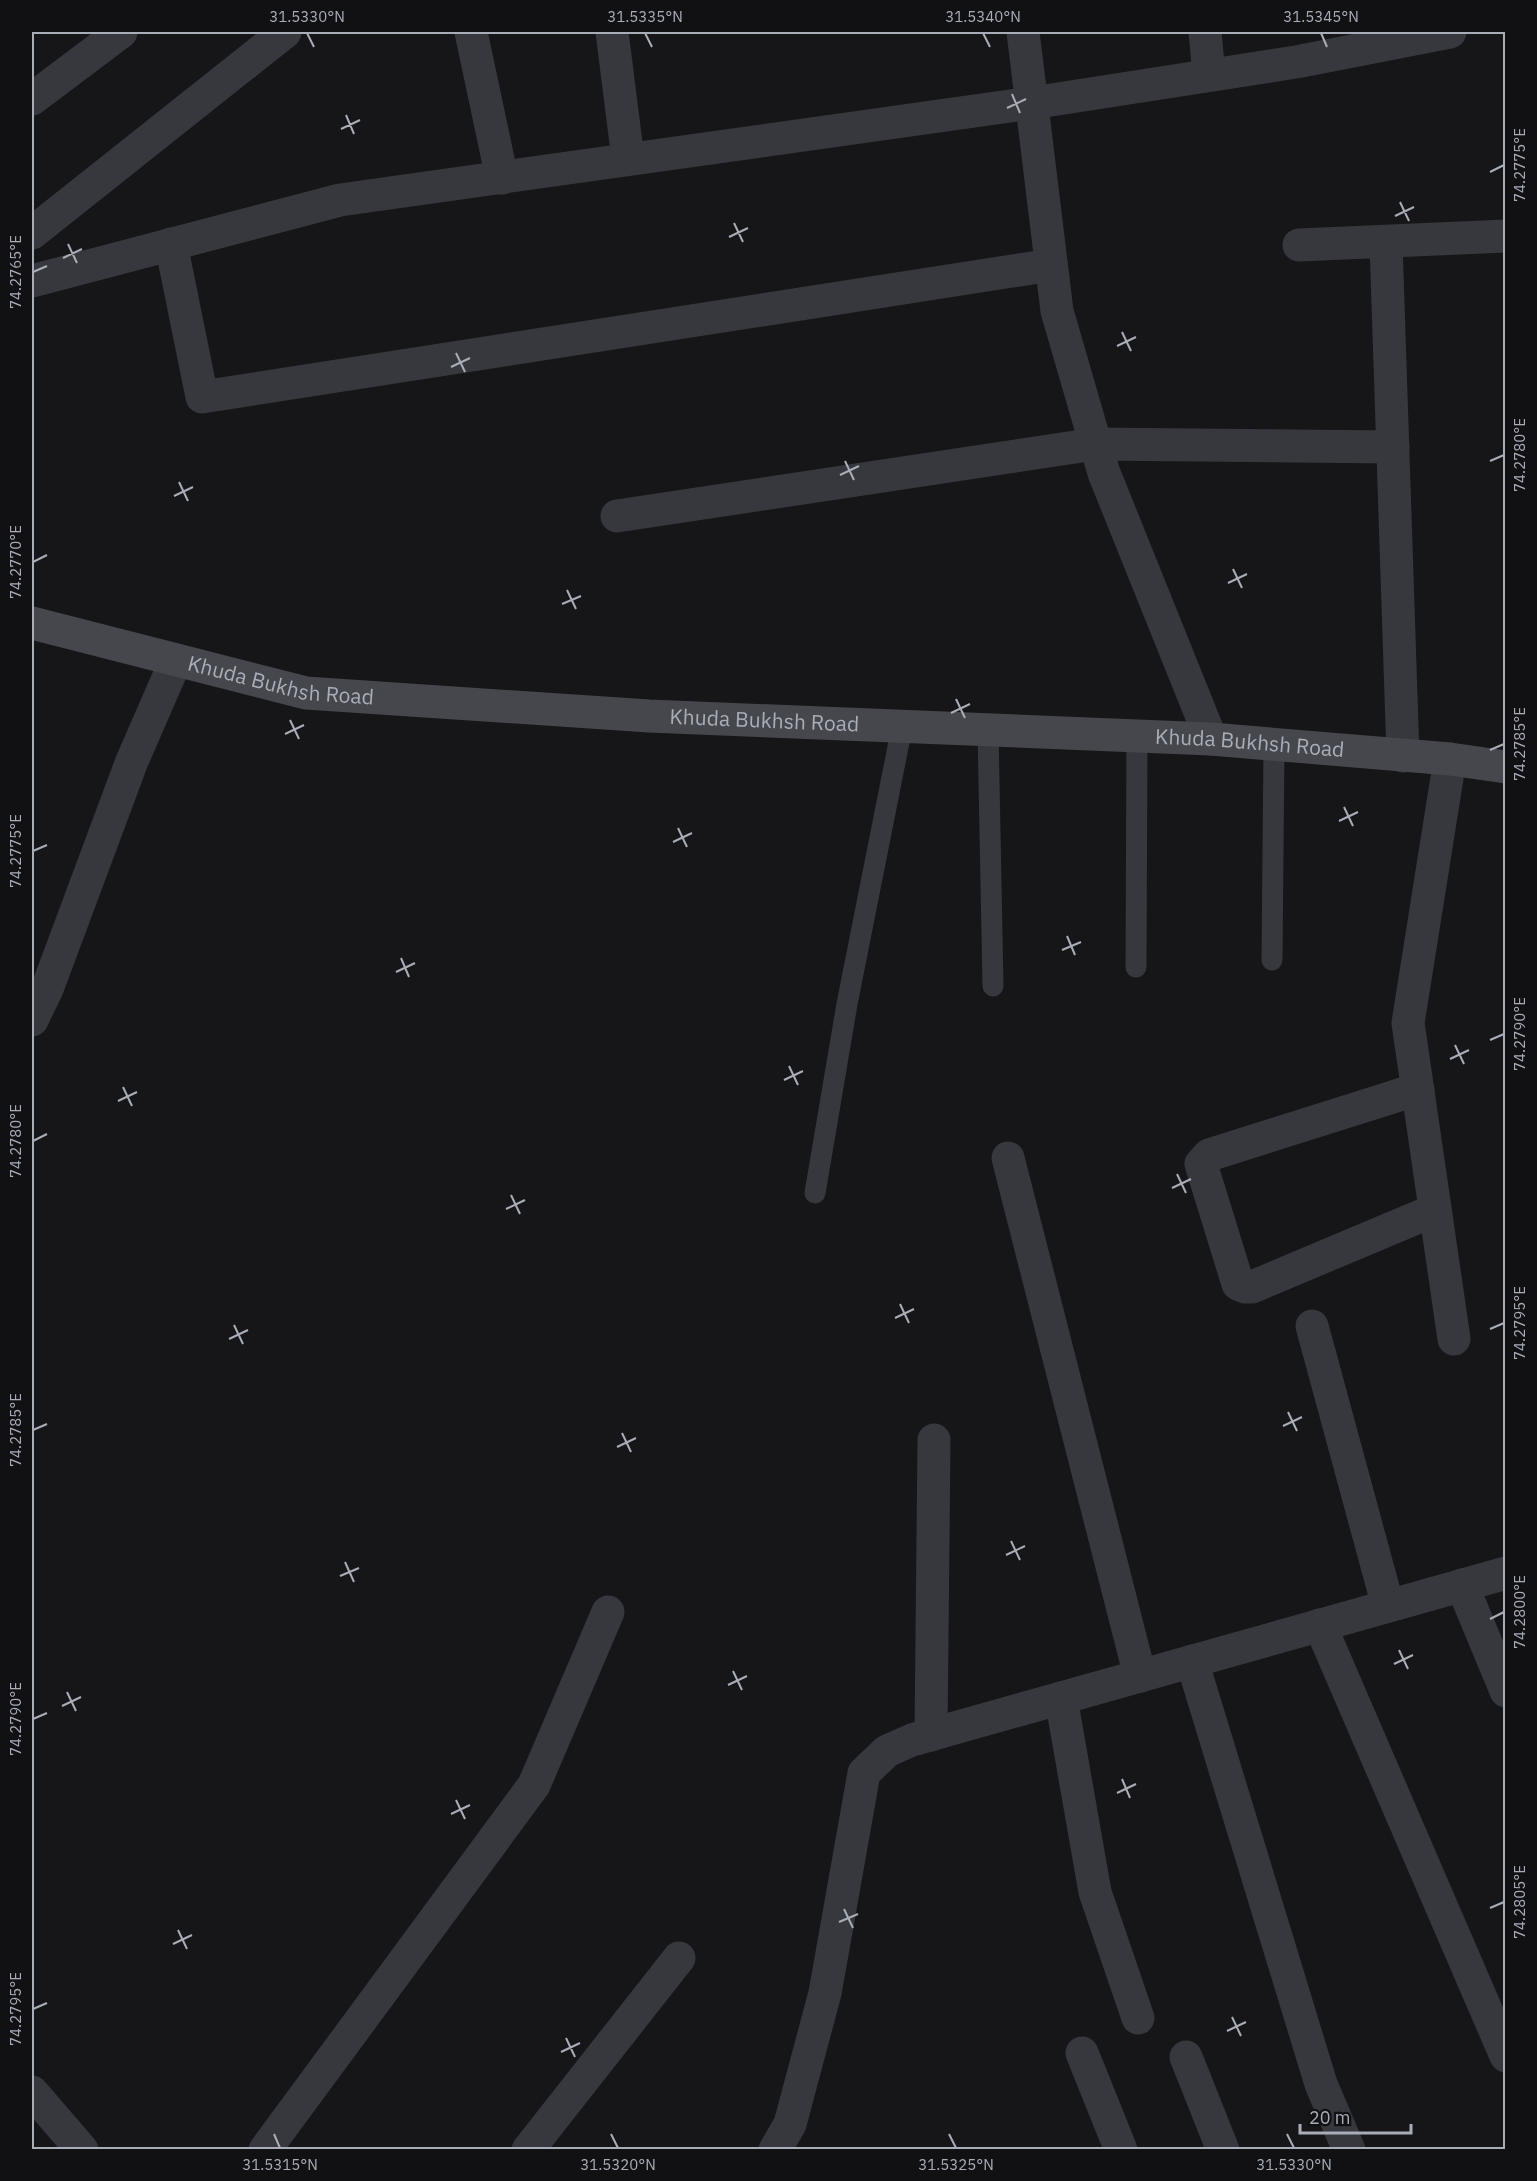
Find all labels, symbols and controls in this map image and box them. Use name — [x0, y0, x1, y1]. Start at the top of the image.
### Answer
text: 31.5330°N — [269, 7, 345, 26]
text: 31.5335°N — [607, 7, 683, 26]
text: 31.5340°N — [945, 7, 1021, 26]
text: 31.5345°N — [1283, 7, 1359, 26]
text: 74.2775°E — [1510, 128, 1529, 202]
text: 74.2765°E — [6, 235, 25, 309]
text: 74.2780°E — [1510, 418, 1529, 492]
text: 74.2770°E — [6, 525, 25, 599]
street label: Khuda Bukhsh Road — [185, 648, 375, 711]
street label: Khuda Bukhsh Road — [669, 702, 860, 738]
text: 74.2785°E — [1510, 707, 1529, 781]
street label: Khuda Bukhsh Road — [1155, 722, 1346, 763]
text: 74.2775°E — [6, 814, 25, 888]
text: 74.2790°E — [1510, 997, 1529, 1071]
text: 74.2780°E — [6, 1104, 25, 1178]
text: 74.2795°E — [1510, 1286, 1529, 1360]
text: 74.2785°E — [6, 1393, 25, 1467]
text: 74.2800°E — [1510, 1575, 1529, 1649]
text: 74.2790°E — [6, 1682, 25, 1756]
text: 74.2805°E — [1510, 1865, 1529, 1939]
text: 74.2795°E — [6, 1972, 25, 2046]
scale bar — [1300, 2097, 1411, 2135]
text: 20 m — [1309, 2106, 1351, 2129]
text: 31.5315°N — [242, 2155, 318, 2174]
text: 31.5320°N — [580, 2155, 656, 2174]
text: 31.5325°N — [918, 2155, 994, 2174]
text: 31.5330°N — [1256, 2155, 1332, 2174]

